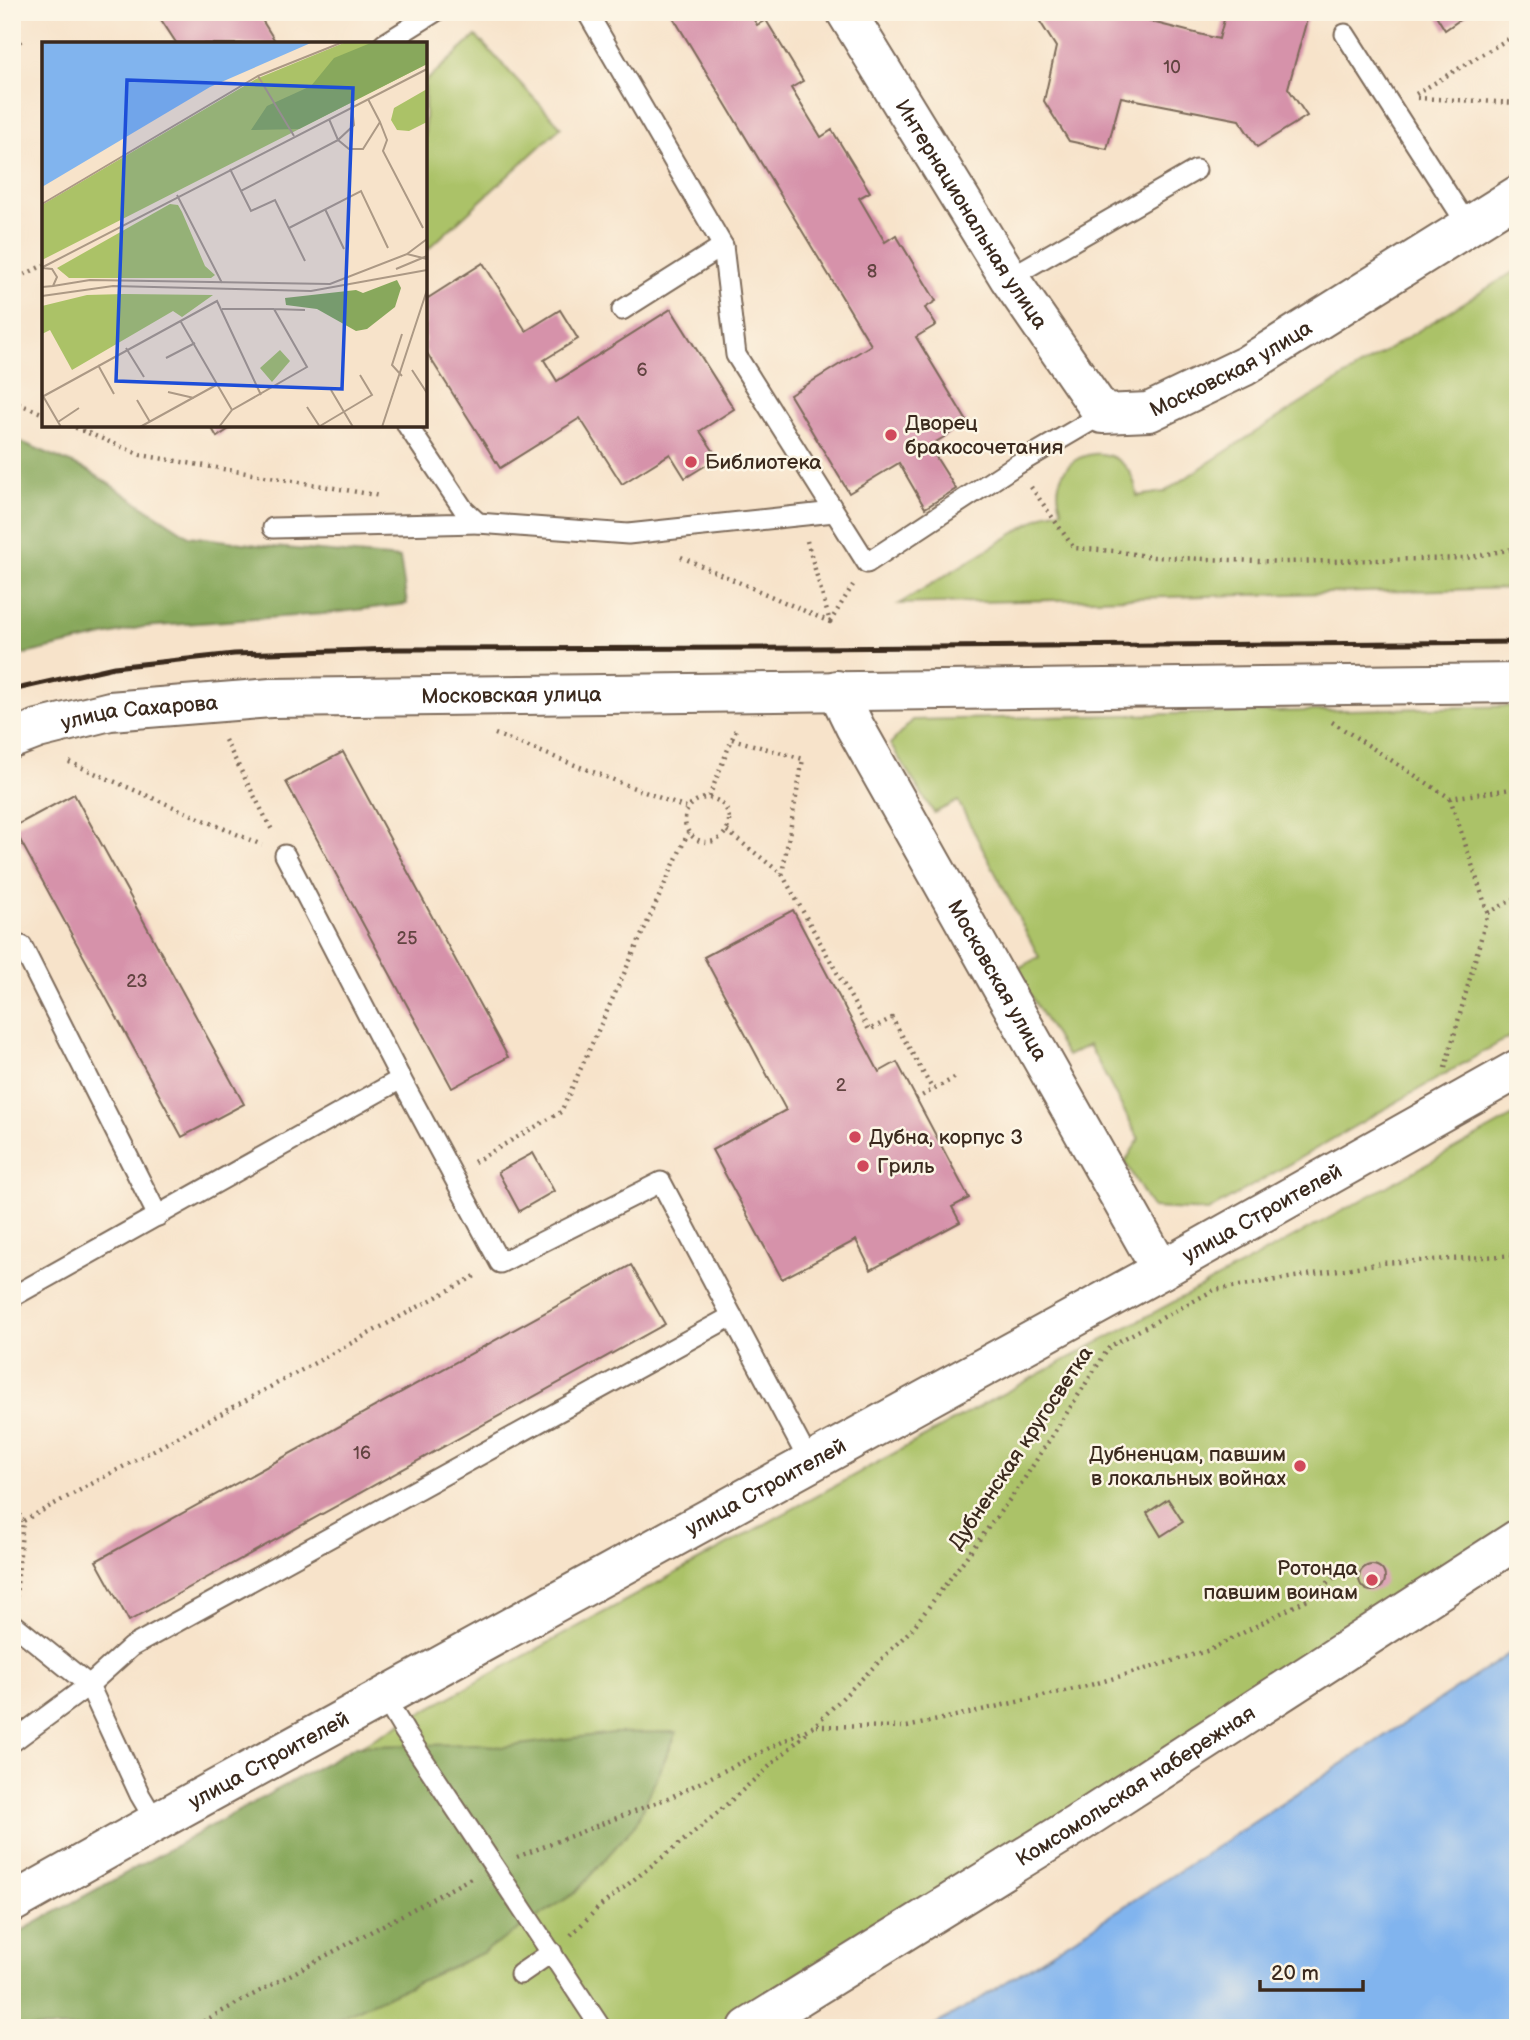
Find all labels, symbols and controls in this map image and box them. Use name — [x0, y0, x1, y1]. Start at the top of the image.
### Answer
inset map — [42, 42, 427, 427]
house number: 10 — [1163, 57, 1181, 78]
street label: Интернациональная улица — [890, 95, 1053, 334]
house number: 8 — [867, 261, 877, 282]
street label: Московская улица — [1146, 314, 1317, 422]
house number: 6 — [637, 360, 648, 381]
place label: Дворец бракосочетания — [905, 411, 1063, 460]
marker: Дворец бракосочетания — [883, 427, 899, 443]
place label: Библиотека — [705, 450, 822, 475]
marker: Библиотека — [683, 454, 699, 470]
street label: Московская улица — [421, 682, 602, 709]
street label: улица Сахарова — [58, 690, 219, 735]
street label: Московская улица — [943, 896, 1053, 1066]
house number: 25 — [397, 928, 417, 949]
house number: 23 — [126, 971, 148, 992]
house number: 2 — [836, 1075, 847, 1096]
place label: Дубна, корпус 3 — [869, 1125, 1023, 1150]
marker: Дубна, корпус 3 — [847, 1129, 863, 1145]
place label: Гриль — [877, 1154, 935, 1179]
marker: Гриль — [855, 1158, 871, 1174]
street label: улица Строителей — [1178, 1158, 1347, 1268]
street label: Дубненская кругосветка — [944, 1341, 1099, 1554]
street label: улица Строителей — [681, 1433, 851, 1541]
place label: Дубненцам, павшим в локальных войнах — [1089, 1442, 1287, 1491]
house number: 16 — [353, 1443, 371, 1464]
marker: Дубненцам, павшим в локальных войнах — [1292, 1458, 1308, 1474]
place label: Ротонда павшим воинам — [1203, 1556, 1359, 1605]
marker: Ротонда павшим воинам — [1364, 1572, 1380, 1588]
street label: Комсомольская набережная — [1011, 1700, 1260, 1872]
street label: улица Строителей — [184, 1706, 354, 1814]
scale bar — [1260, 1949, 1364, 1993]
text: 20 m — [1271, 1961, 1319, 1986]

